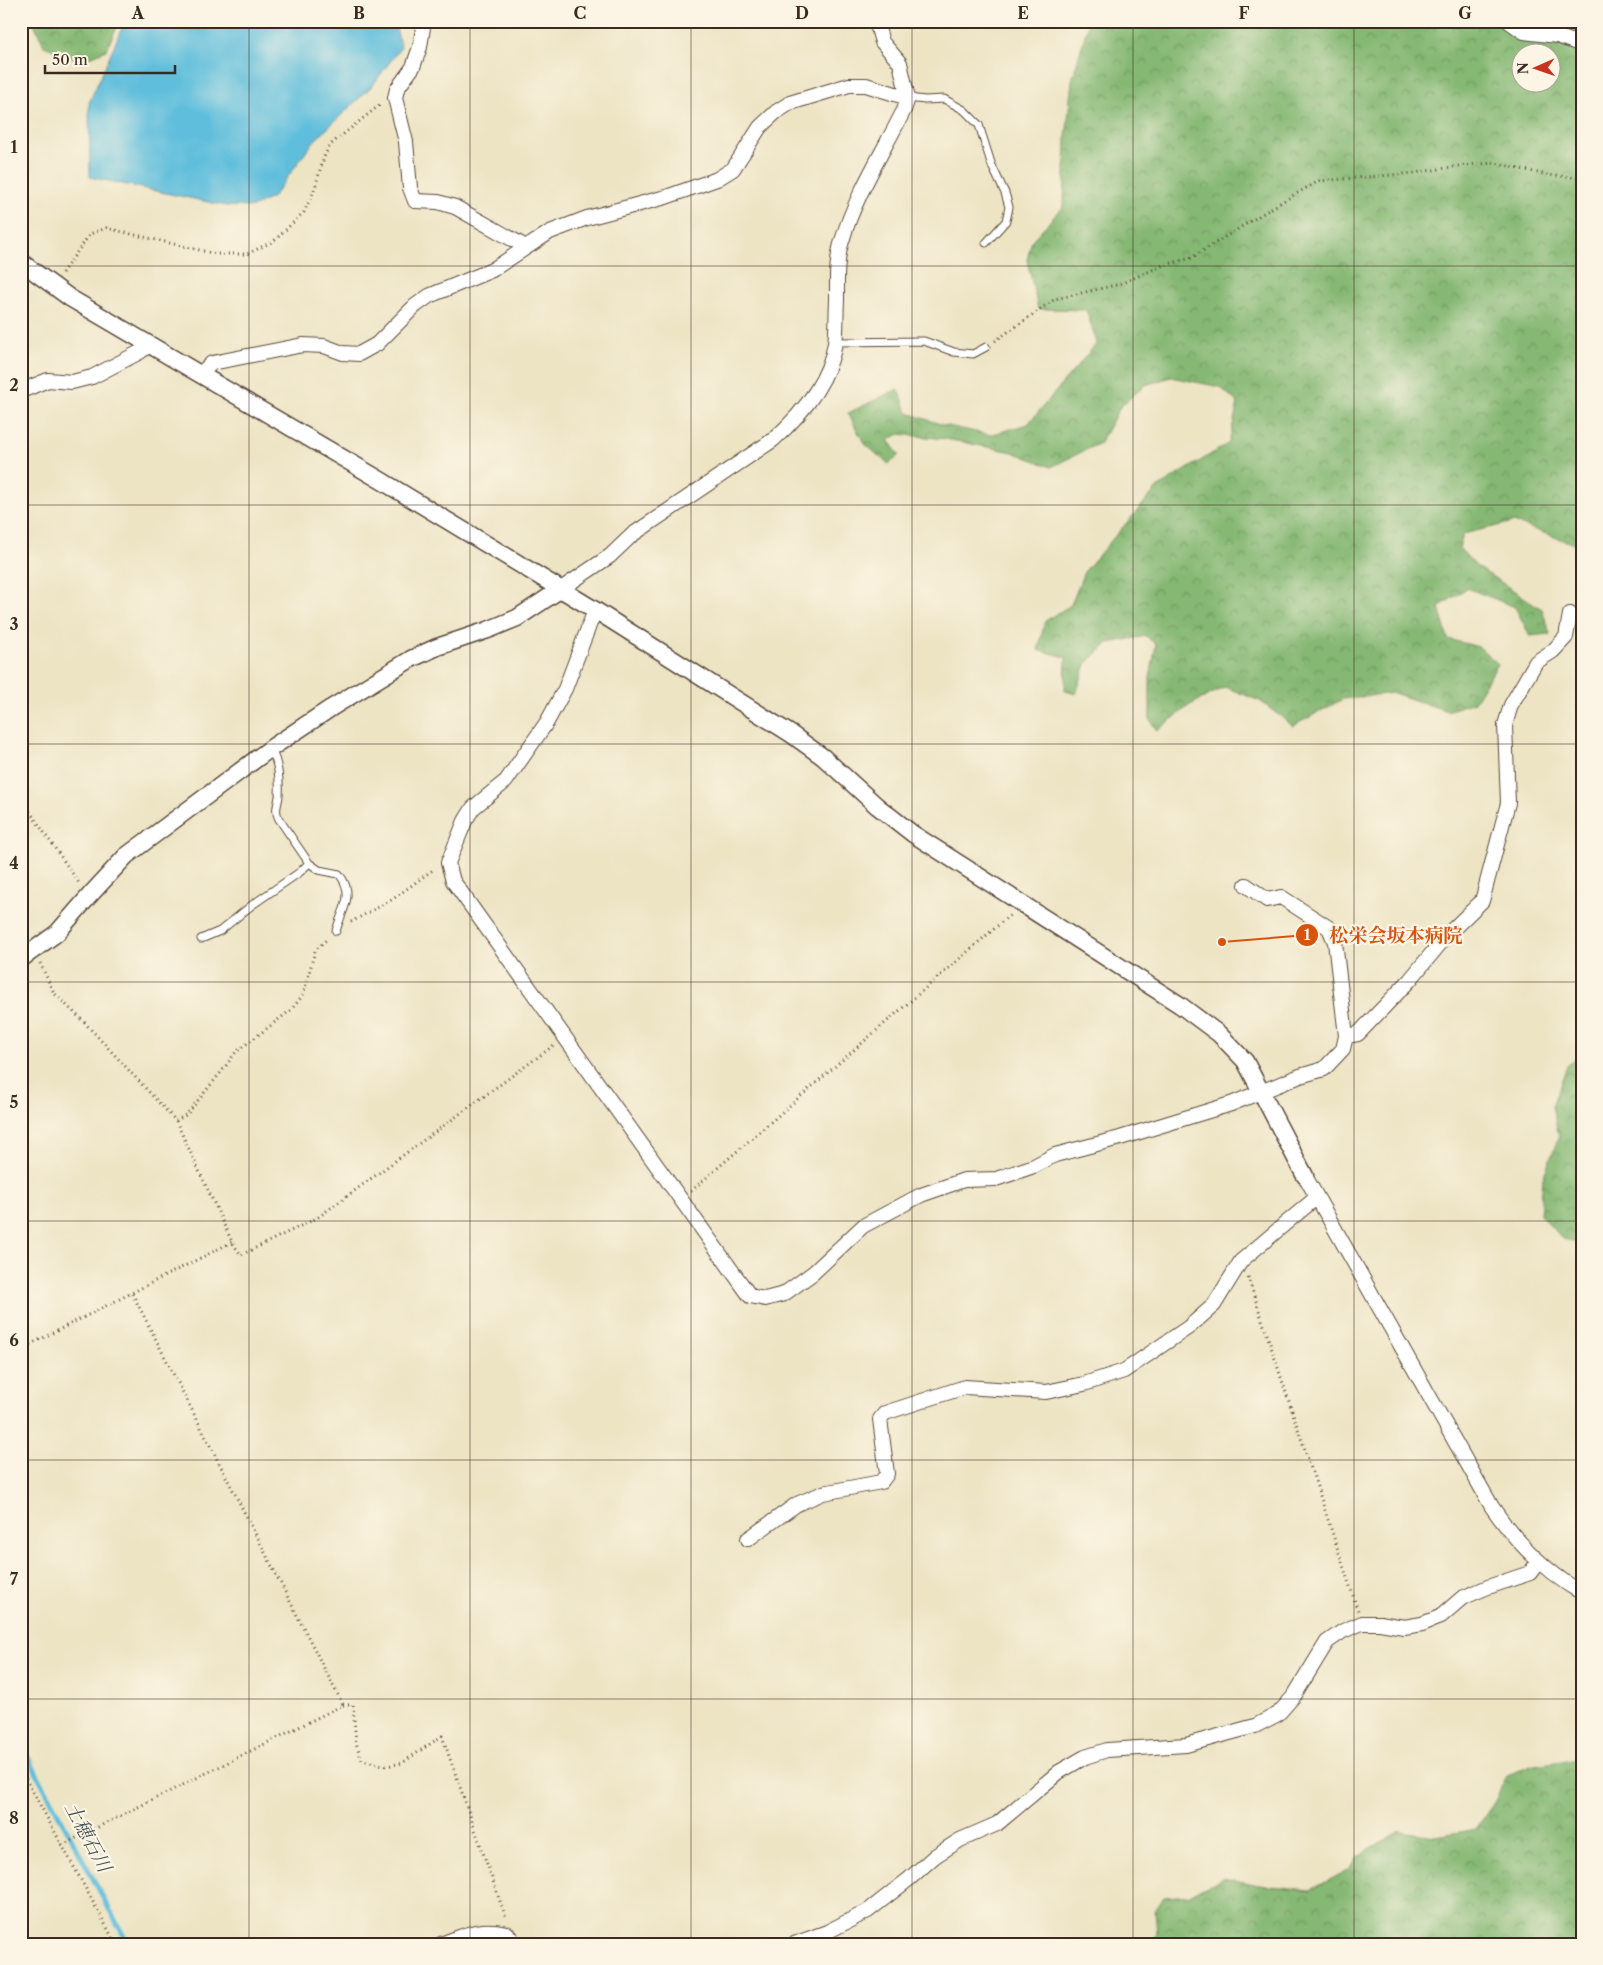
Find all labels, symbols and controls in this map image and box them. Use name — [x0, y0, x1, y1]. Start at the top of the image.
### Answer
text: A — [131, 3, 145, 23]
text: B — [353, 3, 365, 23]
text: C — [574, 3, 586, 23]
text: D — [795, 3, 809, 23]
text: E — [1017, 3, 1029, 23]
text: F — [1239, 3, 1250, 23]
text: G — [1458, 3, 1472, 23]
scale bar — [45, 42, 175, 74]
north arrow — [1510, 42, 1560, 92]
text: 50 m — [52, 50, 88, 69]
text: N — [1514, 62, 1532, 75]
text: 1 — [10, 137, 18, 157]
text: 2 — [9, 375, 19, 395]
text: 3 — [9, 614, 19, 634]
text: 4 — [9, 853, 19, 873]
callout: 松栄会坂本病院 — [1294, 918, 1472, 952]
text: 松栄会坂本病院 — [1329, 924, 1463, 947]
text: 1 — [1304, 925, 1311, 944]
text: 5 — [10, 1092, 19, 1112]
text: 6 — [9, 1330, 19, 1350]
text: 7 — [10, 1569, 19, 1589]
water label: 土穂石川 — [60, 1798, 117, 1878]
text: 8 — [9, 1808, 19, 1828]

